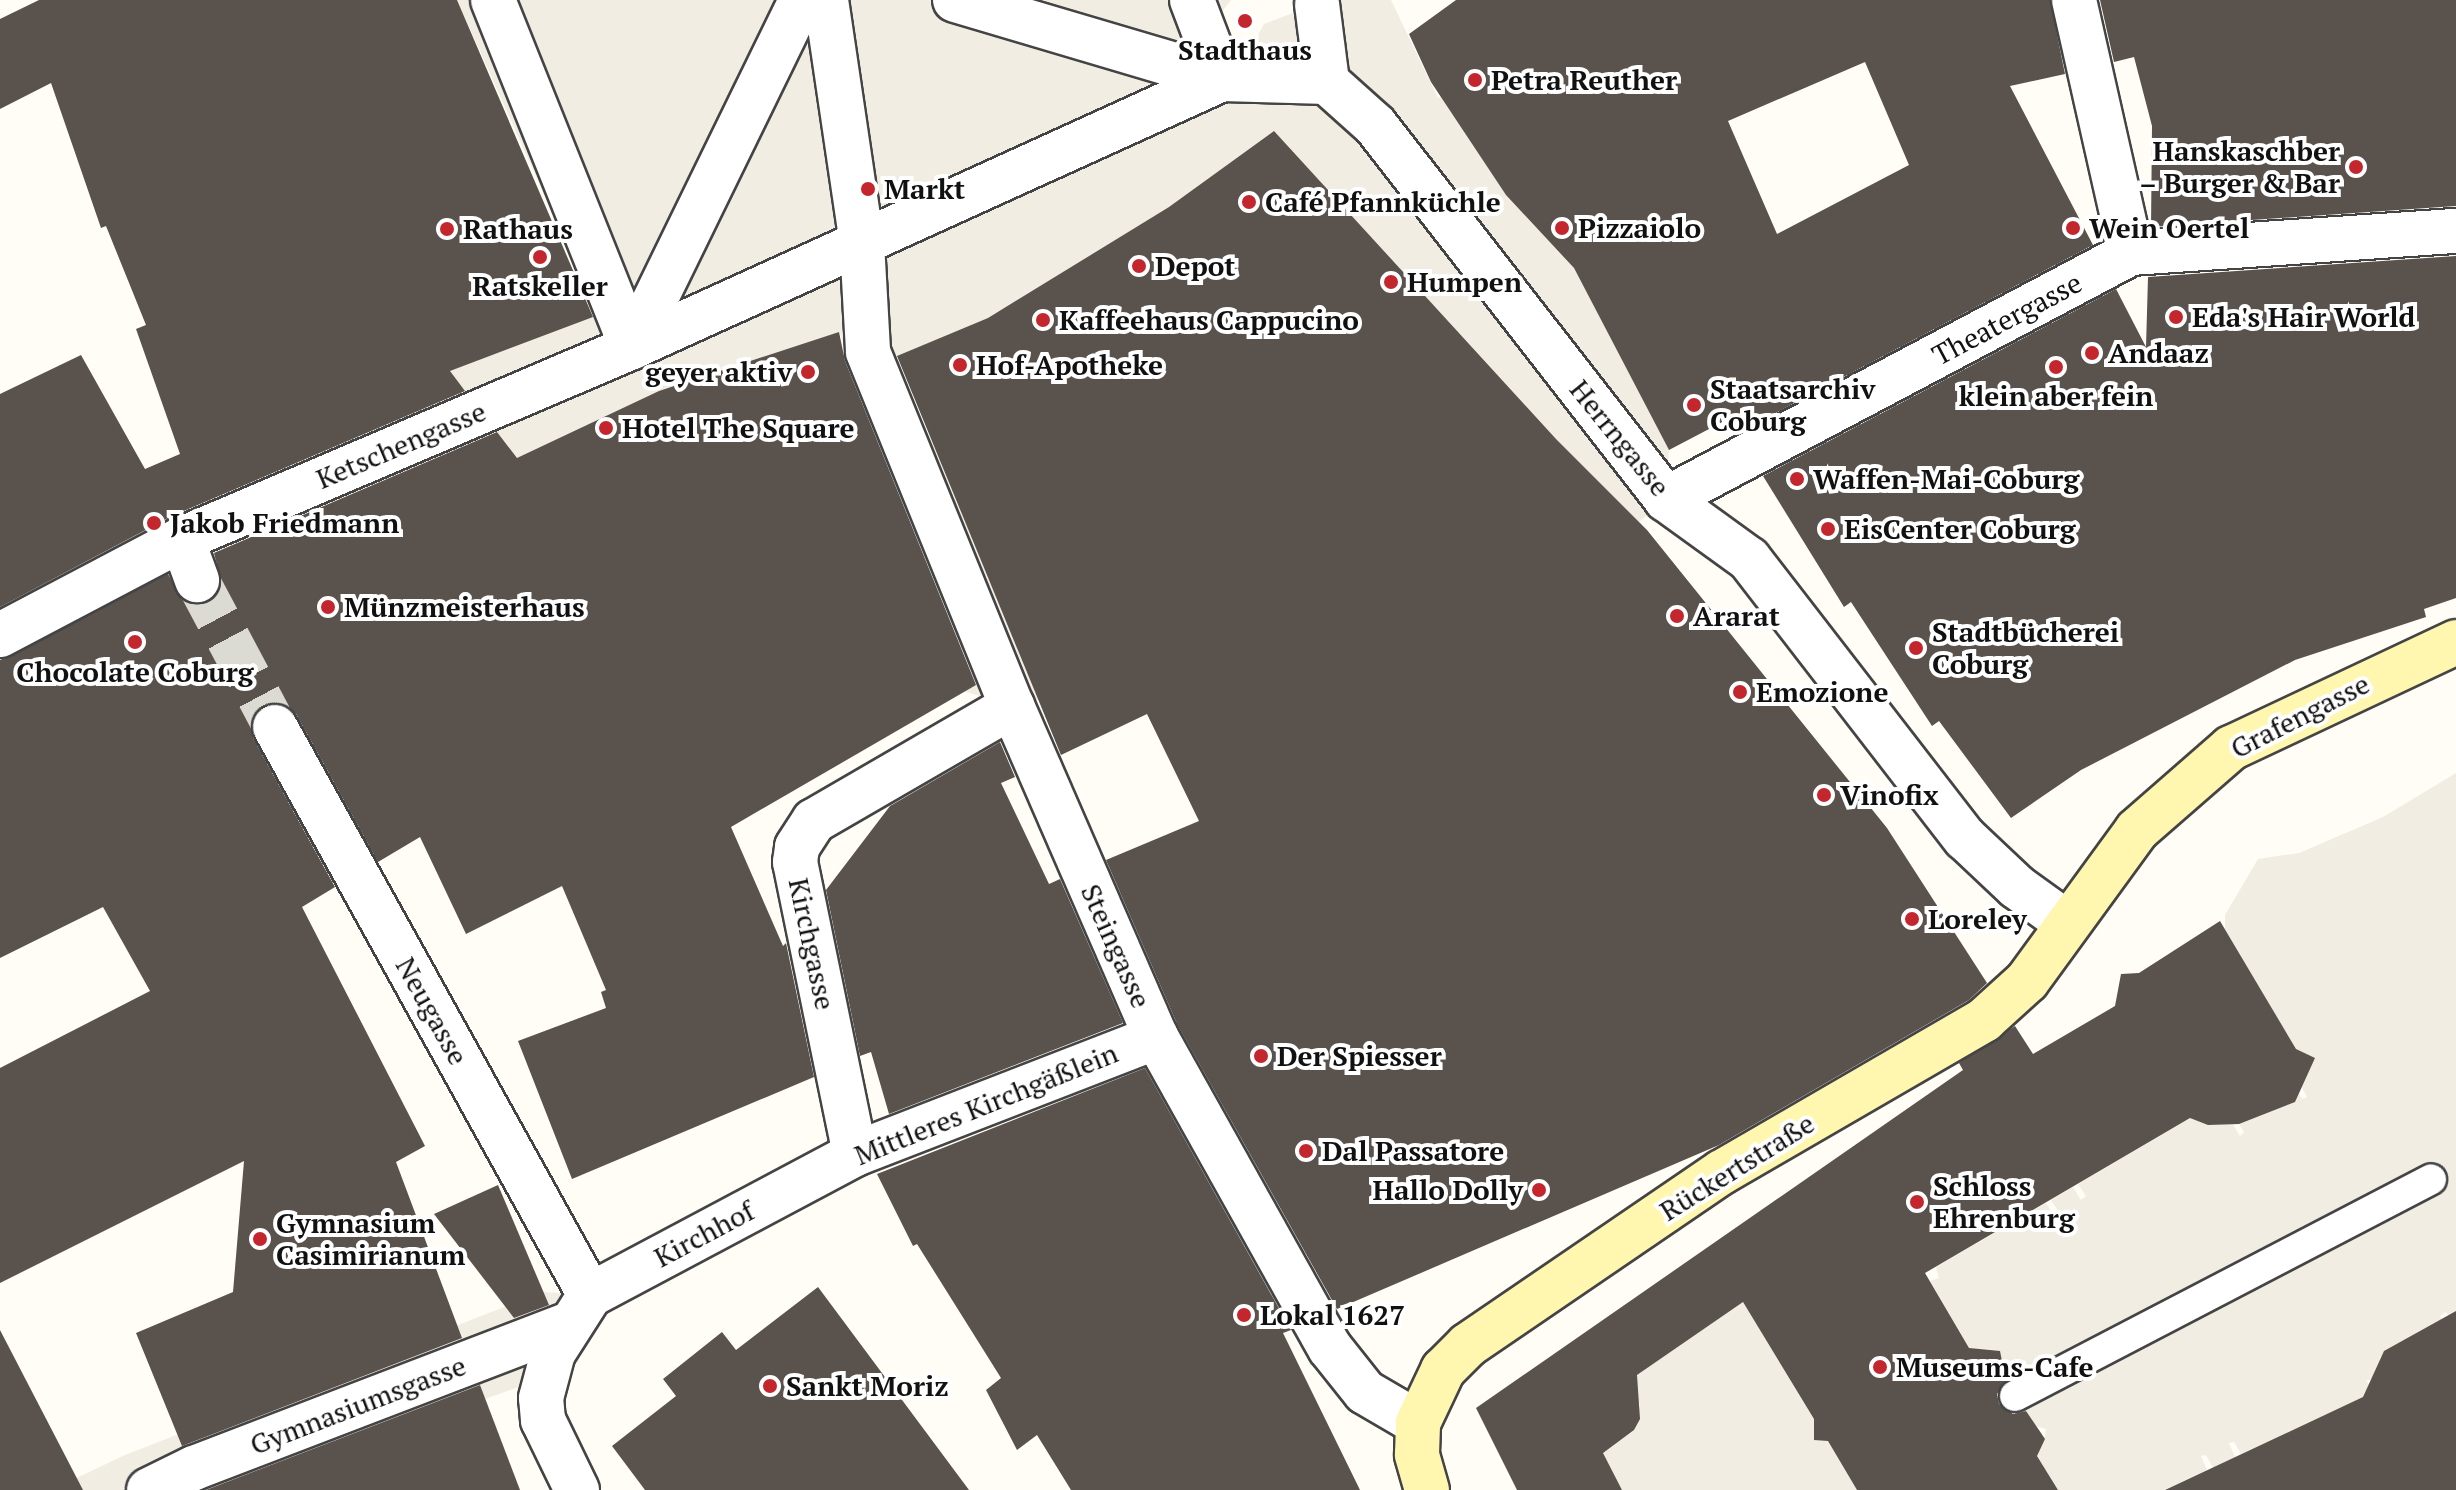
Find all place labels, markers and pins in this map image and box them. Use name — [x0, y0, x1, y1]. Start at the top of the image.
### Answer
marker: Stadthaus — [1236, 12, 1254, 30]
place label: Stadthaus — [1178, 33, 1312, 67]
place label: Petra Reuther — [1491, 63, 1677, 97]
marker: Petra Reuther — [1466, 71, 1484, 89]
place label: Hanskaschber – Burger & Bar — [2138, 134, 2340, 200]
marker: Hanskaschber – Burger & Bar — [2347, 158, 2365, 176]
place label: Markt — [884, 172, 965, 206]
marker: Markt — [859, 180, 877, 198]
place label: Café Pfannküchle — [1265, 185, 1501, 219]
marker: Café Pfannküchle — [1240, 193, 1258, 211]
place label: Pizzaiolo — [1578, 211, 1701, 245]
place label: Wein Oertel — [2089, 211, 2249, 245]
place label: Rathaus — [463, 212, 573, 246]
marker: Pizzaiolo — [1553, 219, 1571, 237]
marker: Wein Oertel — [2064, 219, 2082, 237]
marker: Rathaus — [438, 220, 456, 238]
marker: Ratskeller — [531, 248, 549, 266]
place label: Depot — [1155, 249, 1235, 283]
marker: Depot — [1130, 257, 1148, 275]
place label: Humpen — [1407, 265, 1522, 299]
place label: Ratskeller — [472, 269, 608, 303]
marker: Humpen — [1382, 273, 1400, 291]
place label: Eda's Hair World — [2192, 300, 2415, 334]
place label: Kaffeehaus Cappucino — [1059, 303, 1359, 337]
marker: Eda's Hair World — [2167, 308, 2185, 326]
marker: Kaffeehaus Cappucino — [1034, 311, 1052, 329]
place label: Andaaz — [2108, 336, 2209, 370]
marker: Andaaz — [2083, 344, 2101, 362]
place label: Hof-Apotheke — [976, 348, 1163, 382]
place label: geyer aktiv — [645, 355, 792, 389]
marker: Hof-Apotheke — [951, 356, 969, 374]
marker: klein aber fein — [2047, 358, 2065, 376]
marker: geyer aktiv — [799, 363, 817, 381]
place label: Staatsarchiv Coburg — [1710, 372, 1875, 438]
place label: klein aber fein — [1959, 379, 2153, 413]
marker: Staatsarchiv Coburg — [1685, 396, 1703, 414]
place label: Hotel The Square — [622, 411, 854, 445]
marker: Hotel The Square — [597, 419, 615, 437]
place label: Waffen-Mai-Coburg — [1813, 462, 2079, 496]
marker: Waffen-Mai-Coburg — [1788, 470, 1806, 488]
place label: Jakob Friedmann — [170, 506, 399, 540]
place label: EisCenter Coburg — [1844, 512, 2075, 546]
marker: Jakob Friedmann — [145, 514, 163, 532]
marker: EisCenter Coburg — [1819, 520, 1837, 538]
place label: Münzmeisterhaus — [344, 590, 585, 624]
marker: Münzmeisterhaus — [319, 598, 337, 616]
place label: Ararat — [1693, 599, 1780, 633]
marker: Ararat — [1668, 607, 1686, 625]
place label: Stadtbücherei Coburg — [1932, 615, 2119, 681]
marker: Chocolate Coburg — [126, 633, 144, 651]
marker: Stadtbücherei Coburg — [1907, 639, 1925, 657]
place label: Chocolate Coburg — [16, 655, 254, 689]
place label: Emozione — [1756, 675, 1888, 709]
marker: Emozione — [1731, 683, 1749, 701]
place label: Vinofix — [1840, 778, 1939, 812]
marker: Vinofix — [1815, 786, 1833, 804]
place label: Loreley — [1928, 902, 2027, 936]
marker: Loreley — [1903, 910, 1921, 928]
place label: Der Spiesser — [1277, 1039, 1442, 1073]
marker: Der Spiesser — [1252, 1047, 1270, 1065]
place label: Dal Passatore — [1322, 1134, 1504, 1168]
marker: Dal Passatore — [1297, 1142, 1315, 1160]
place label: Schloss Ehrenburg — [1933, 1169, 2075, 1235]
place label: Hallo Dolly — [1372, 1173, 1523, 1207]
marker: Hallo Dolly — [1530, 1181, 1548, 1199]
marker: Schloss Ehrenburg — [1908, 1193, 1926, 1211]
place label: Gymnasium Casimirianum — [276, 1206, 465, 1272]
marker: Gymnasium Casimirianum — [251, 1230, 269, 1248]
place label: Lokal 1627 — [1260, 1298, 1405, 1332]
marker: Lokal 1627 — [1235, 1306, 1253, 1324]
place label: Museums-Cafe — [1896, 1350, 2094, 1384]
marker: Museums-Cafe — [1871, 1358, 1889, 1376]
place label: Sankt Moriz — [786, 1369, 949, 1403]
marker: Sankt Moriz — [761, 1377, 779, 1395]

